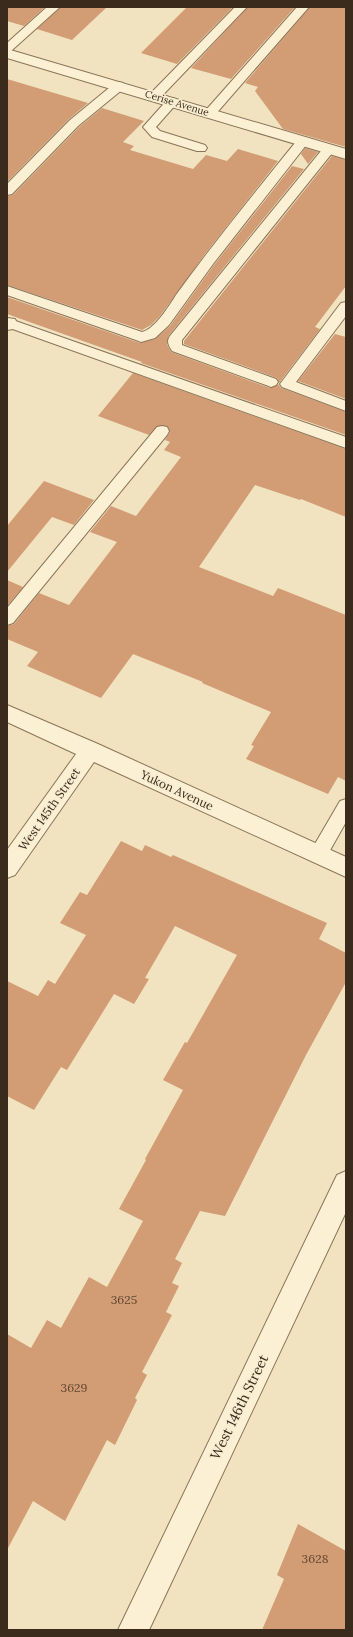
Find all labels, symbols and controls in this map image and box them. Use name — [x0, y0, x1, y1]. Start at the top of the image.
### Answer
street label: Cerise Avenue — [143, 87, 211, 119]
street label: West 145th Street — [15, 764, 83, 853]
street label: Yukon Avenue — [137, 766, 216, 814]
house number: 3625 — [111, 1292, 137, 1307]
street label: West 146th Street — [206, 1351, 272, 1462]
house number: 3629 — [60, 1380, 88, 1395]
house number: 3628 — [302, 1551, 329, 1566]

